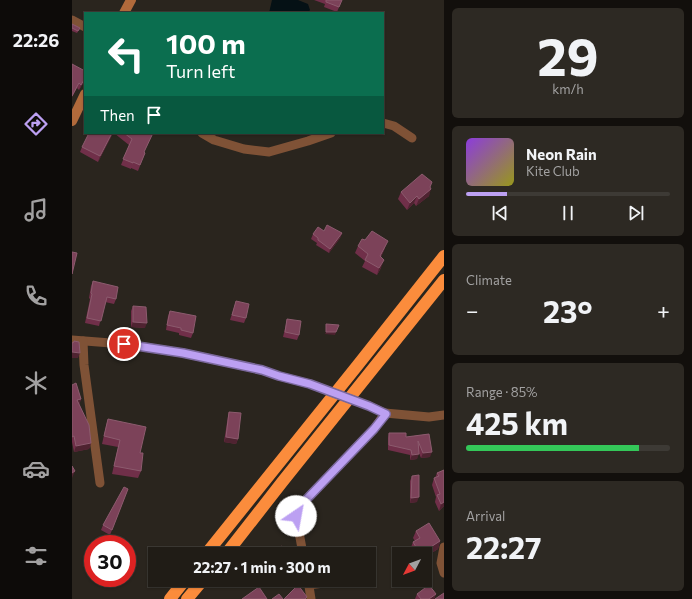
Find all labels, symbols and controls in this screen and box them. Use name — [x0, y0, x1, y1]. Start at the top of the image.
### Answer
text: 29 — [537, 23, 599, 87]
text: 100 m — [166, 26, 246, 60]
icon: left — [100, 28, 152, 80]
text: 22:26 — [13, 29, 59, 51]
text: Turn left — [166, 60, 235, 82]
text: km/h — [552, 81, 584, 97]
icon: arrive — [143, 104, 165, 126]
text: Then — [100, 106, 135, 124]
icon: directions — [22, 110, 50, 138]
text: Neon Rain — [526, 145, 597, 163]
text: Kite Club — [526, 163, 580, 179]
icon: music — [22, 196, 50, 224]
icon: previous — [489, 202, 511, 224]
icon: pause — [557, 202, 579, 224]
icon: next — [625, 202, 647, 224]
text: Climate — [466, 272, 512, 288]
icon: phone — [22, 282, 50, 310]
text: 23° — [543, 292, 593, 329]
text: − — [466, 297, 479, 324]
text: + — [657, 297, 670, 324]
pin — [107, 327, 141, 361]
icon: arrive — [113, 333, 135, 355]
icon: climate — [22, 369, 50, 397]
text: Range · 85% — [466, 384, 538, 400]
text: 425 km — [466, 404, 568, 441]
icon: car — [22, 455, 50, 483]
position arrow — [275, 495, 317, 537]
text: Arrival — [466, 508, 505, 524]
text: 22:27 — [466, 528, 541, 565]
speed limit sign: 30 — [84, 535, 136, 587]
icon: filters — [22, 542, 50, 570]
north arrow — [392, 547, 432, 587]
map controls — [392, 547, 432, 587]
text: 22:27 · 1 min · 300 m — [193, 558, 331, 576]

